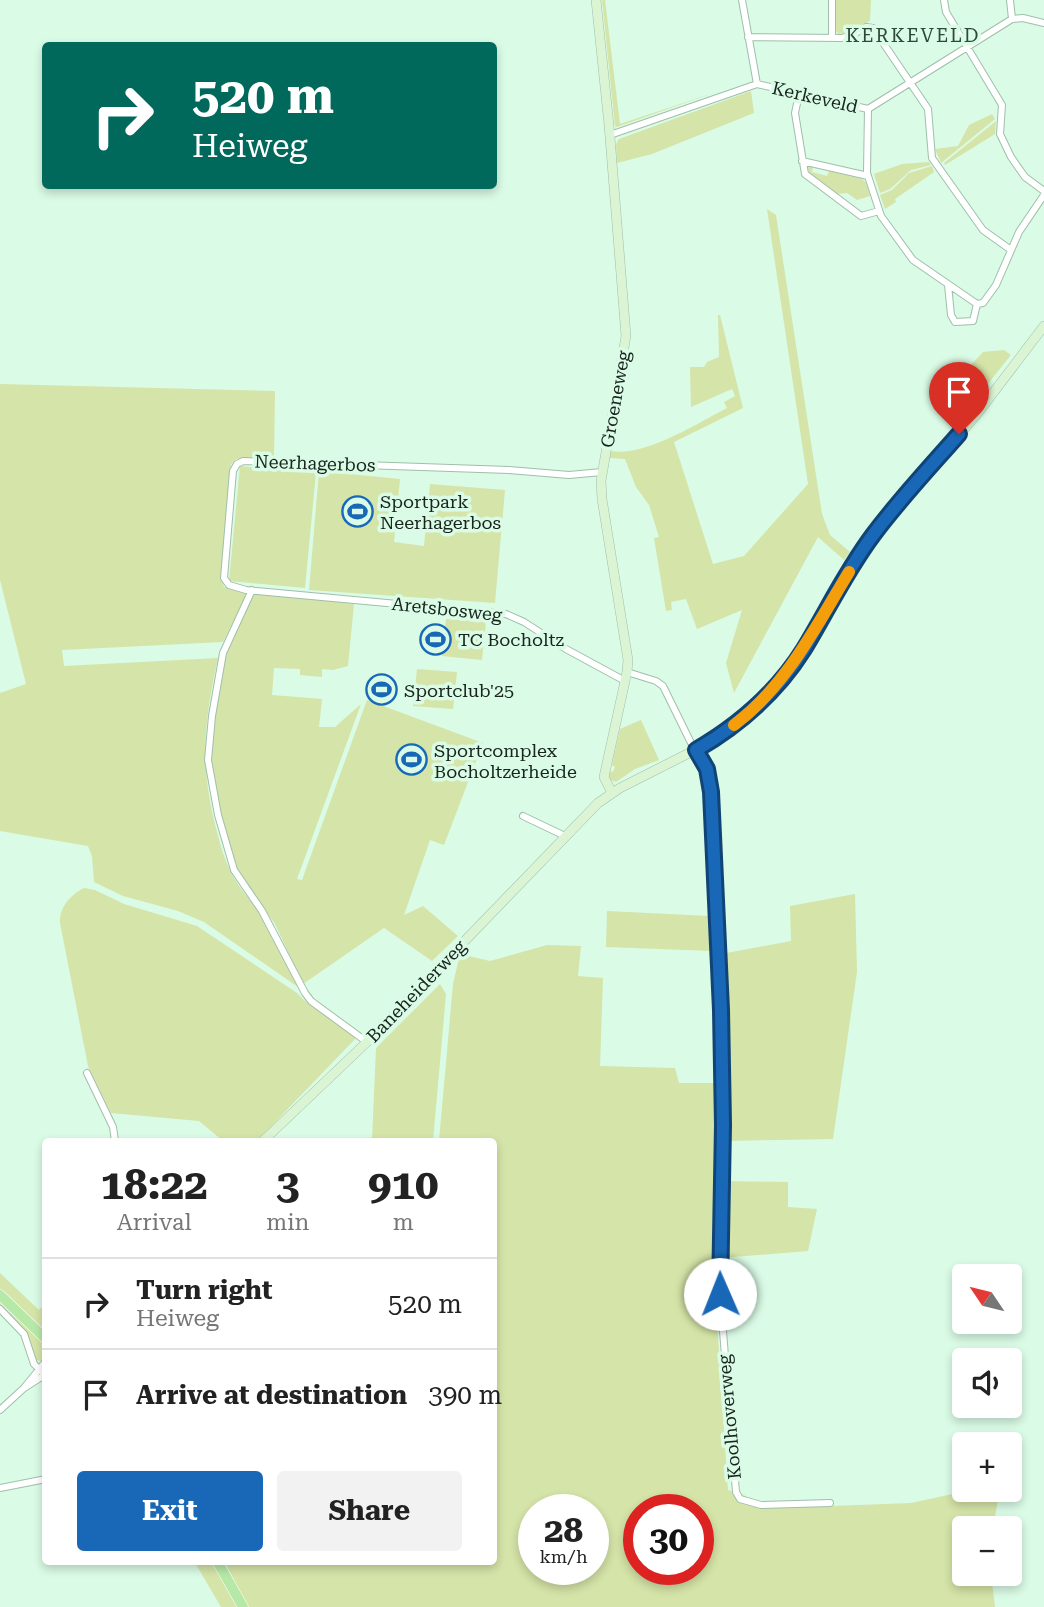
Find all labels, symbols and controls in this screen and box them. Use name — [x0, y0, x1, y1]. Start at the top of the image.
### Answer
district label: KERKEVELD — [845, 24, 981, 47]
text: 520 m — [192, 68, 334, 125]
icon: right — [77, 70, 168, 161]
street label: Kerkeveld — [770, 77, 860, 117]
text: Heiweg — [192, 127, 308, 165]
street label: Groeneweg — [596, 348, 634, 449]
pin — [929, 362, 989, 434]
icon: arrive — [940, 373, 978, 411]
street label: Neerhagerbos — [254, 450, 376, 476]
place label: Sportpark Neerhagerbos — [380, 491, 501, 533]
sports icon: Sportpark Neerhagerbos — [340, 494, 374, 528]
street label: Aretsbosweg — [391, 593, 504, 625]
sports icon: TC Bocholtz — [418, 622, 452, 656]
place label: TC Bocholtz — [458, 629, 565, 650]
sports icon: Sportclub'25 — [364, 673, 398, 707]
place label: Sportclub'25 — [404, 680, 514, 701]
place label: Sportcomplex Bocholtzerheide — [434, 740, 577, 782]
sports icon: Sportcomplex Bocholtzerheide — [394, 743, 428, 777]
street label: Baneheiderweg — [362, 935, 471, 1046]
text: 18:22 — [101, 1160, 208, 1209]
text: 3 — [276, 1160, 300, 1209]
text: 910 — [368, 1160, 438, 1209]
text: Arrival — [117, 1209, 191, 1236]
text: min — [266, 1209, 309, 1236]
text: m — [393, 1209, 414, 1236]
position arrow — [683, 1257, 757, 1331]
north arrow — [952, 1264, 1022, 1334]
map controls — [952, 1264, 1022, 1586]
text: Turn right — [136, 1275, 272, 1305]
icon: right — [77, 1285, 115, 1323]
text: 520 m — [388, 1289, 462, 1319]
text: Heiweg — [136, 1305, 219, 1332]
button: sound — [952, 1348, 1022, 1418]
street label: Koolhoverweg — [713, 1353, 745, 1480]
icon: arrive — [77, 1376, 115, 1414]
text: Arrive at destination — [136, 1380, 407, 1410]
text: 390 m — [428, 1380, 502, 1410]
button: + — [952, 1432, 1022, 1502]
button: Exit — [77, 1471, 263, 1551]
button: Share — [277, 1471, 462, 1551]
speed limit sign: 30 — [623, 1494, 714, 1585]
text: 28 — [544, 1510, 583, 1551]
button: − — [952, 1516, 1022, 1586]
text: km/h — [539, 1546, 588, 1567]

